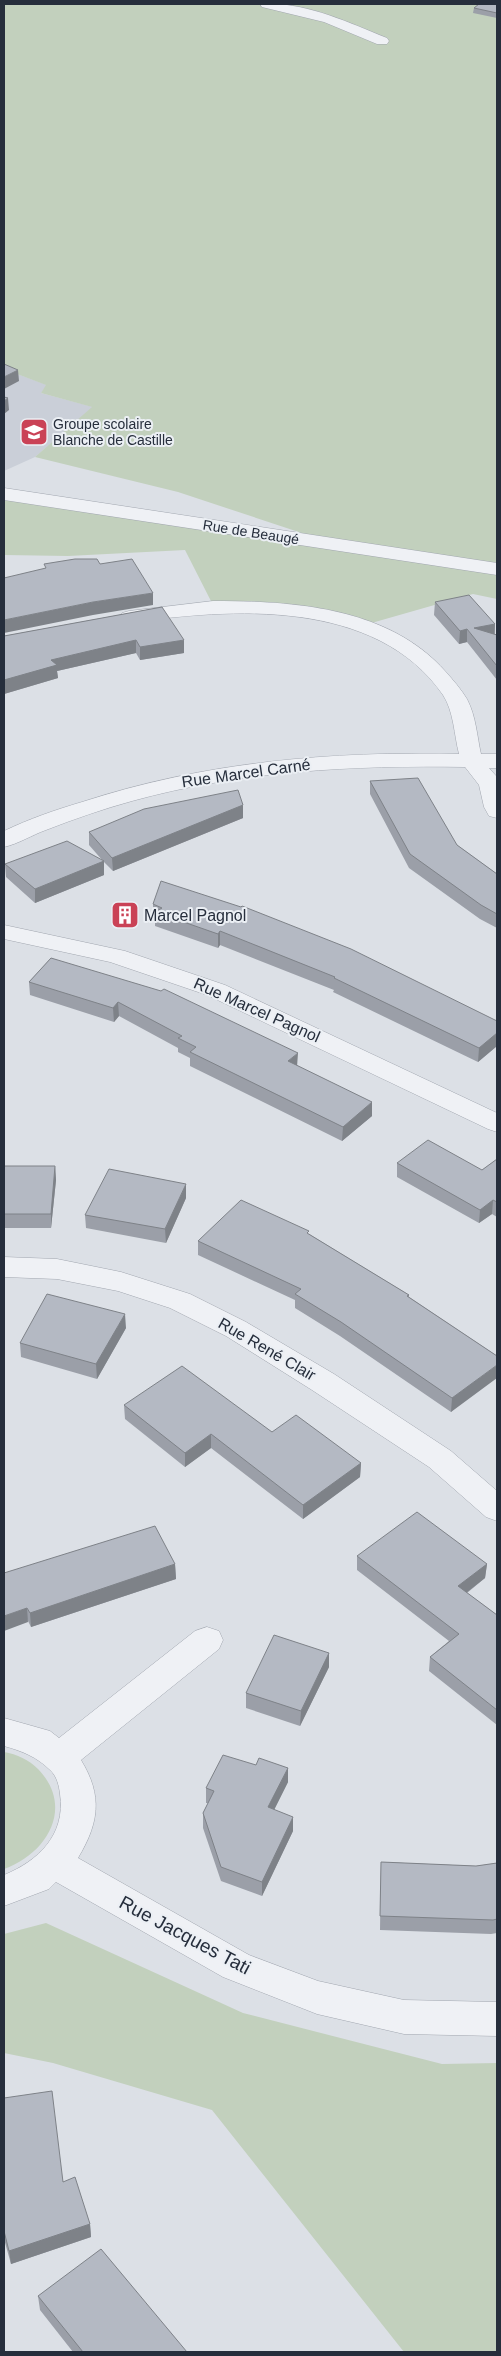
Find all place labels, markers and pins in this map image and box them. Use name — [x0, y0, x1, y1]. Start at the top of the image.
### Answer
place label: Groupe scolaire Blanche de Castille — [53, 416, 173, 448]
school or university icon: Groupe scolaire Blanche de Castille — [19, 417, 49, 447]
building icon: Marcel Pagnol — [110, 900, 140, 930]
place label: Marcel Pagnol — [144, 907, 246, 924]

